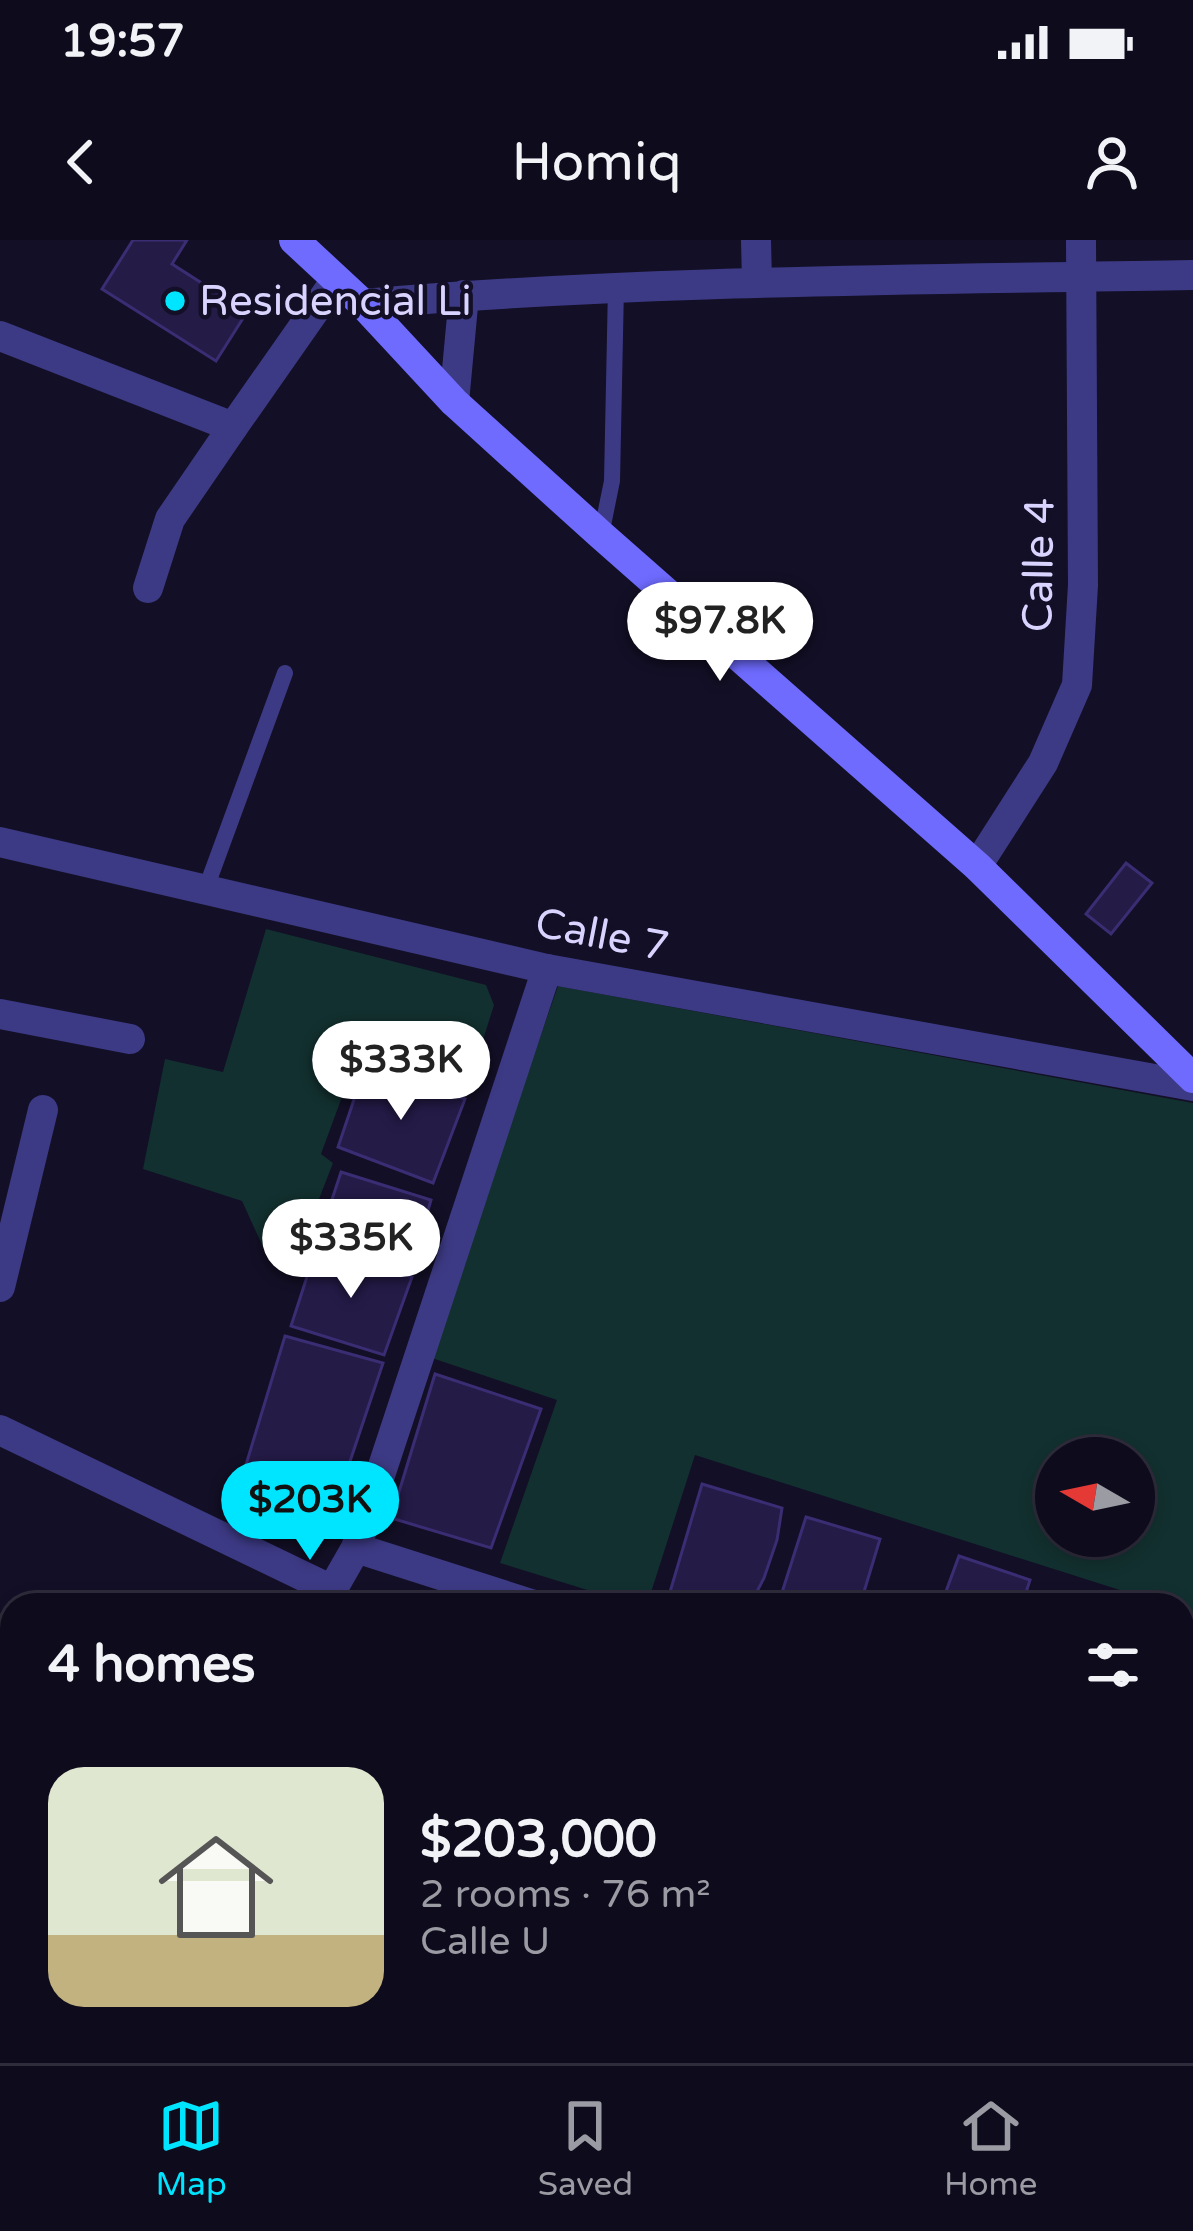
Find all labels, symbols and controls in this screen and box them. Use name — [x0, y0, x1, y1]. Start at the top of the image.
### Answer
text: 19:57 — [60, 15, 185, 69]
icon: back — [48, 129, 114, 195]
icon: person — [1079, 129, 1145, 195]
text: Homiq — [512, 130, 681, 195]
place label: Residencial Li — [199, 276, 472, 327]
marker: Residencial Li — [162, 288, 188, 314]
street label: Calle 4 — [1012, 497, 1066, 633]
pin: $97.8K — [622, 582, 818, 684]
text: $97.8K — [654, 597, 786, 644]
street label: Calle 7 — [531, 897, 673, 973]
pin: $333K — [317, 1021, 485, 1123]
text: $333K — [339, 1036, 463, 1083]
pin: $335K — [267, 1199, 435, 1301]
text: $335K — [289, 1214, 413, 1261]
north arrow — [1035, 1437, 1155, 1557]
map controls — [1035, 1437, 1155, 1557]
pin: $203K — [226, 1461, 394, 1563]
text: $203K — [248, 1476, 372, 1523]
icon: filters — [1080, 1632, 1146, 1698]
text: 4 homes — [48, 1634, 256, 1696]
text: $203,000 — [420, 1809, 657, 1871]
icon: home — [144, 1815, 288, 1959]
text: 2 rooms · 76 m² — [420, 1871, 711, 1918]
text: Calle U — [420, 1918, 550, 1965]
tab: Map — [155, 2093, 227, 2204]
tab: Saved — [538, 2093, 633, 2204]
tab: Home — [944, 2093, 1038, 2204]

